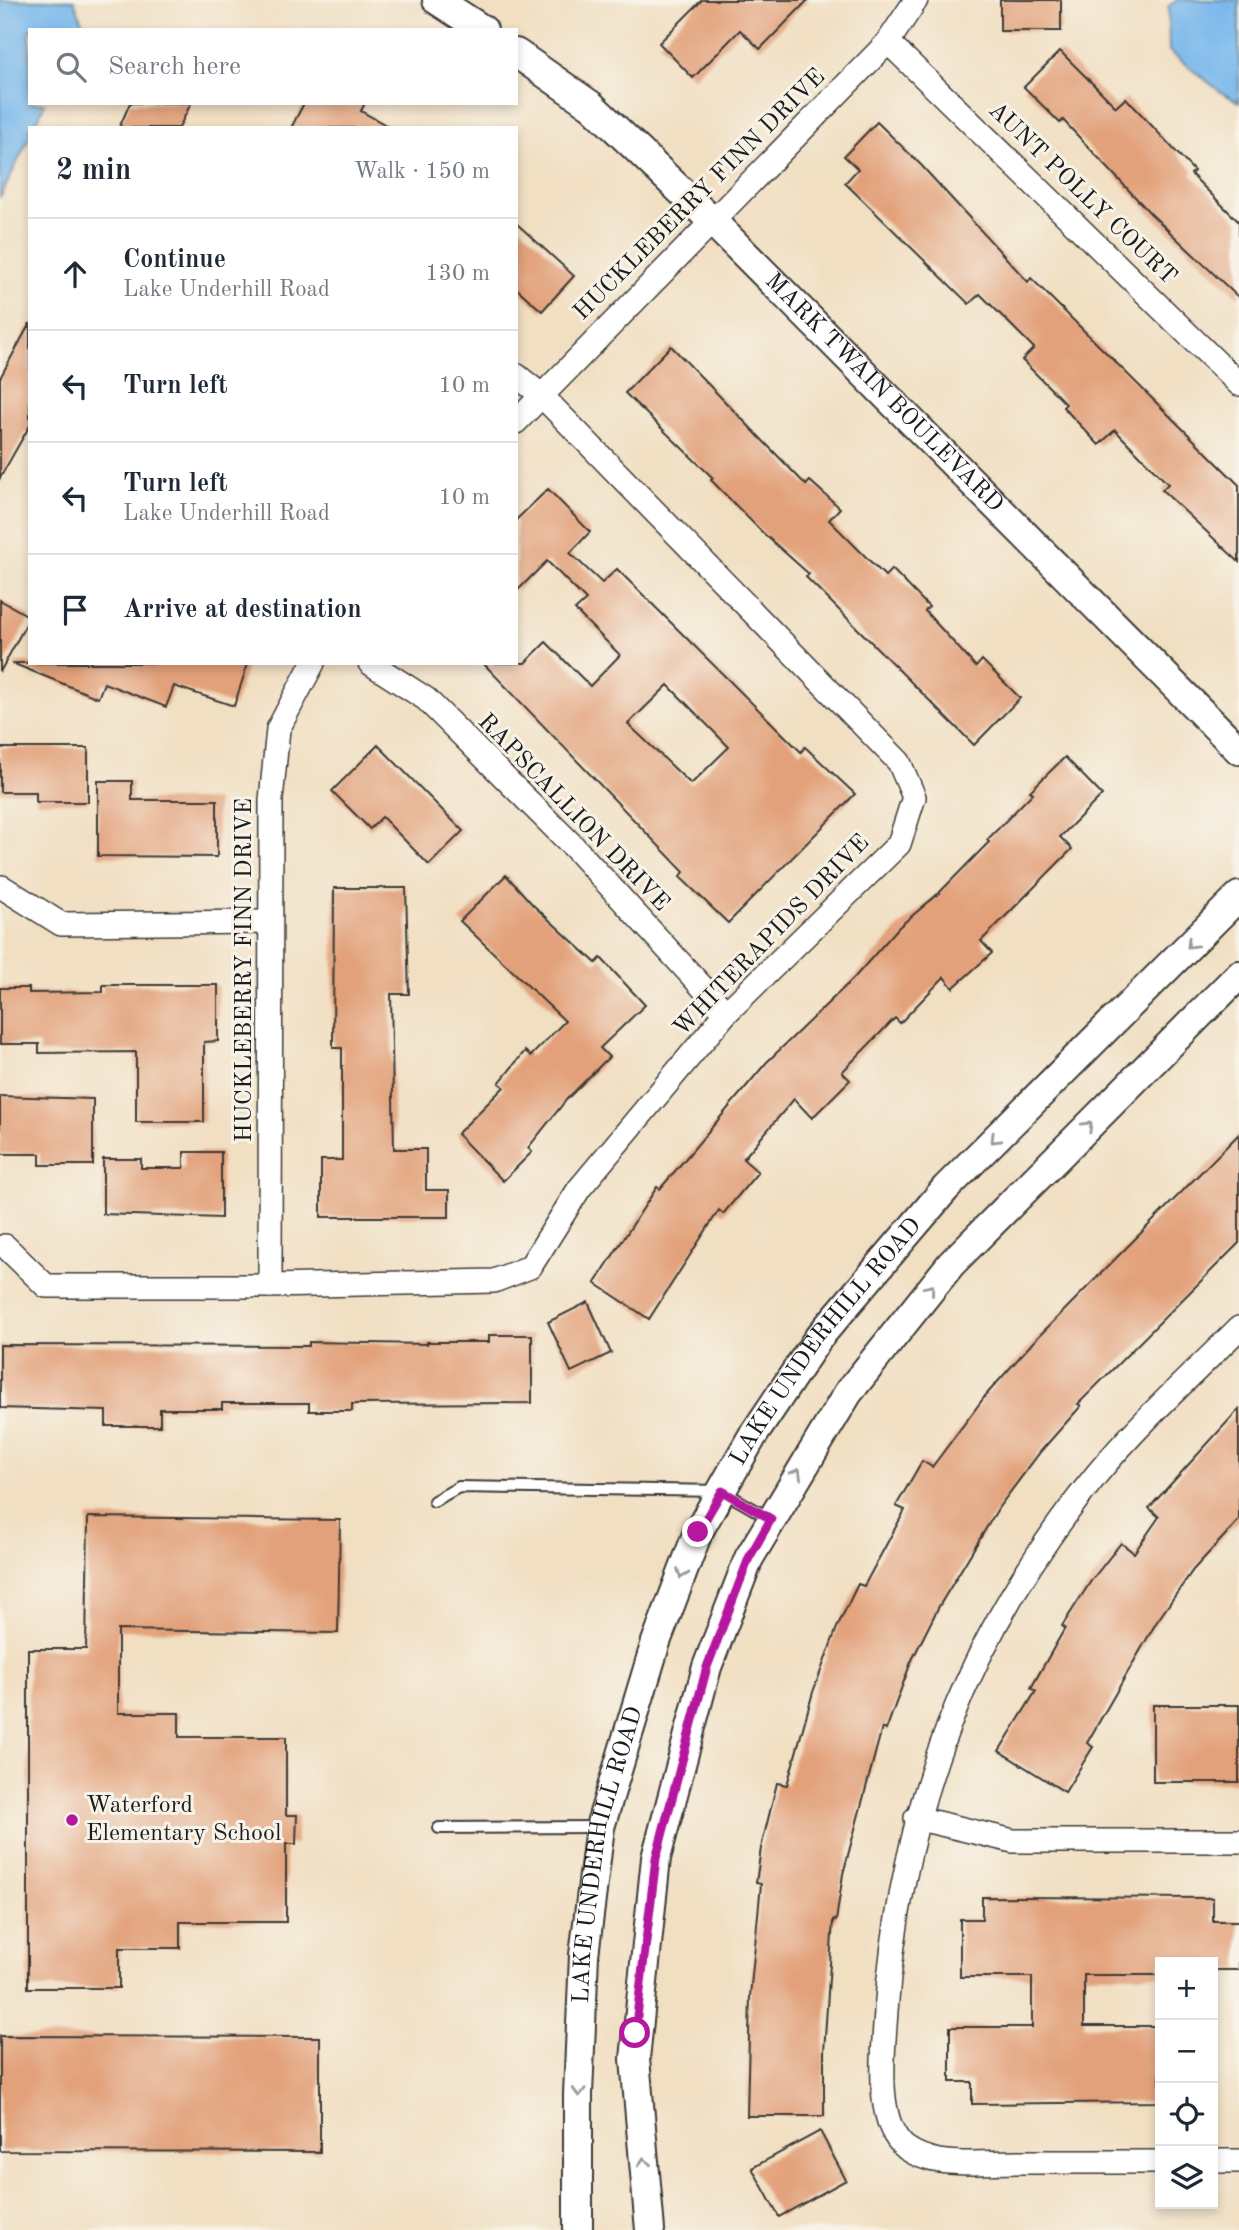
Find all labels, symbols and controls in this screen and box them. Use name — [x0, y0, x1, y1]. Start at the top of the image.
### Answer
search box — [28, 28, 518, 105]
icon: search — [52, 48, 90, 86]
text: Search here — [108, 54, 241, 80]
street label: HUCKLEBERRY FINN DRIVE — [570, 65, 830, 325]
street label: AUNT POLLY COURT — [983, 98, 1181, 290]
text: 2 min — [56, 156, 131, 186]
text: Walk · 150 m — [354, 160, 490, 183]
text: Continue — [123, 247, 226, 273]
icon: ahead — [56, 255, 94, 293]
text: 130 m — [425, 262, 490, 285]
street label: MARK TWAIN BOULEVARD — [760, 269, 1007, 517]
text: Lake Underhill Road — [123, 278, 330, 301]
icon: left — [56, 367, 94, 405]
text: Turn left — [123, 373, 228, 399]
text: 10 m — [439, 374, 490, 397]
text: Turn left — [123, 471, 228, 497]
icon: left — [56, 479, 94, 517]
text: 10 m — [439, 486, 490, 509]
text: Lake Underhill Road — [123, 502, 330, 525]
icon: arrive — [56, 591, 94, 629]
text: Arrive at destination — [123, 597, 362, 623]
street label: RAPSCALLION DRIVE — [473, 710, 673, 916]
street label: HUCKLEBERRY FINN DRIVE — [233, 798, 257, 1142]
street label: WHITERAPIDS DRIVE — [670, 831, 874, 1041]
one-way arrow — [1186, 935, 1199, 948]
one-way arrow — [1080, 1122, 1092, 1134]
one-way arrow — [991, 1131, 1003, 1143]
street label: LAKE UNDERHILL ROAD — [726, 1214, 926, 1470]
one-way arrow — [921, 1285, 934, 1297]
one-way arrow — [789, 1468, 802, 1481]
route end — [682, 1516, 713, 1547]
one-way arrow — [676, 1568, 690, 1580]
street label: LAKE UNDERHILL ROAD — [570, 1704, 648, 2004]
place label: Waterford Elementary School — [86, 1794, 281, 1846]
marker: Waterford Elementary School — [64, 1812, 80, 1828]
map controls — [1155, 1957, 1218, 2209]
button: + — [1155, 1957, 1218, 2020]
route start — [619, 2017, 650, 2048]
button: − — [1155, 2020, 1218, 2083]
button: locate — [1155, 2083, 1218, 2146]
one-way arrow — [571, 2087, 586, 2098]
button: layers — [1155, 2146, 1218, 2209]
one-way arrow — [636, 2156, 651, 2168]

